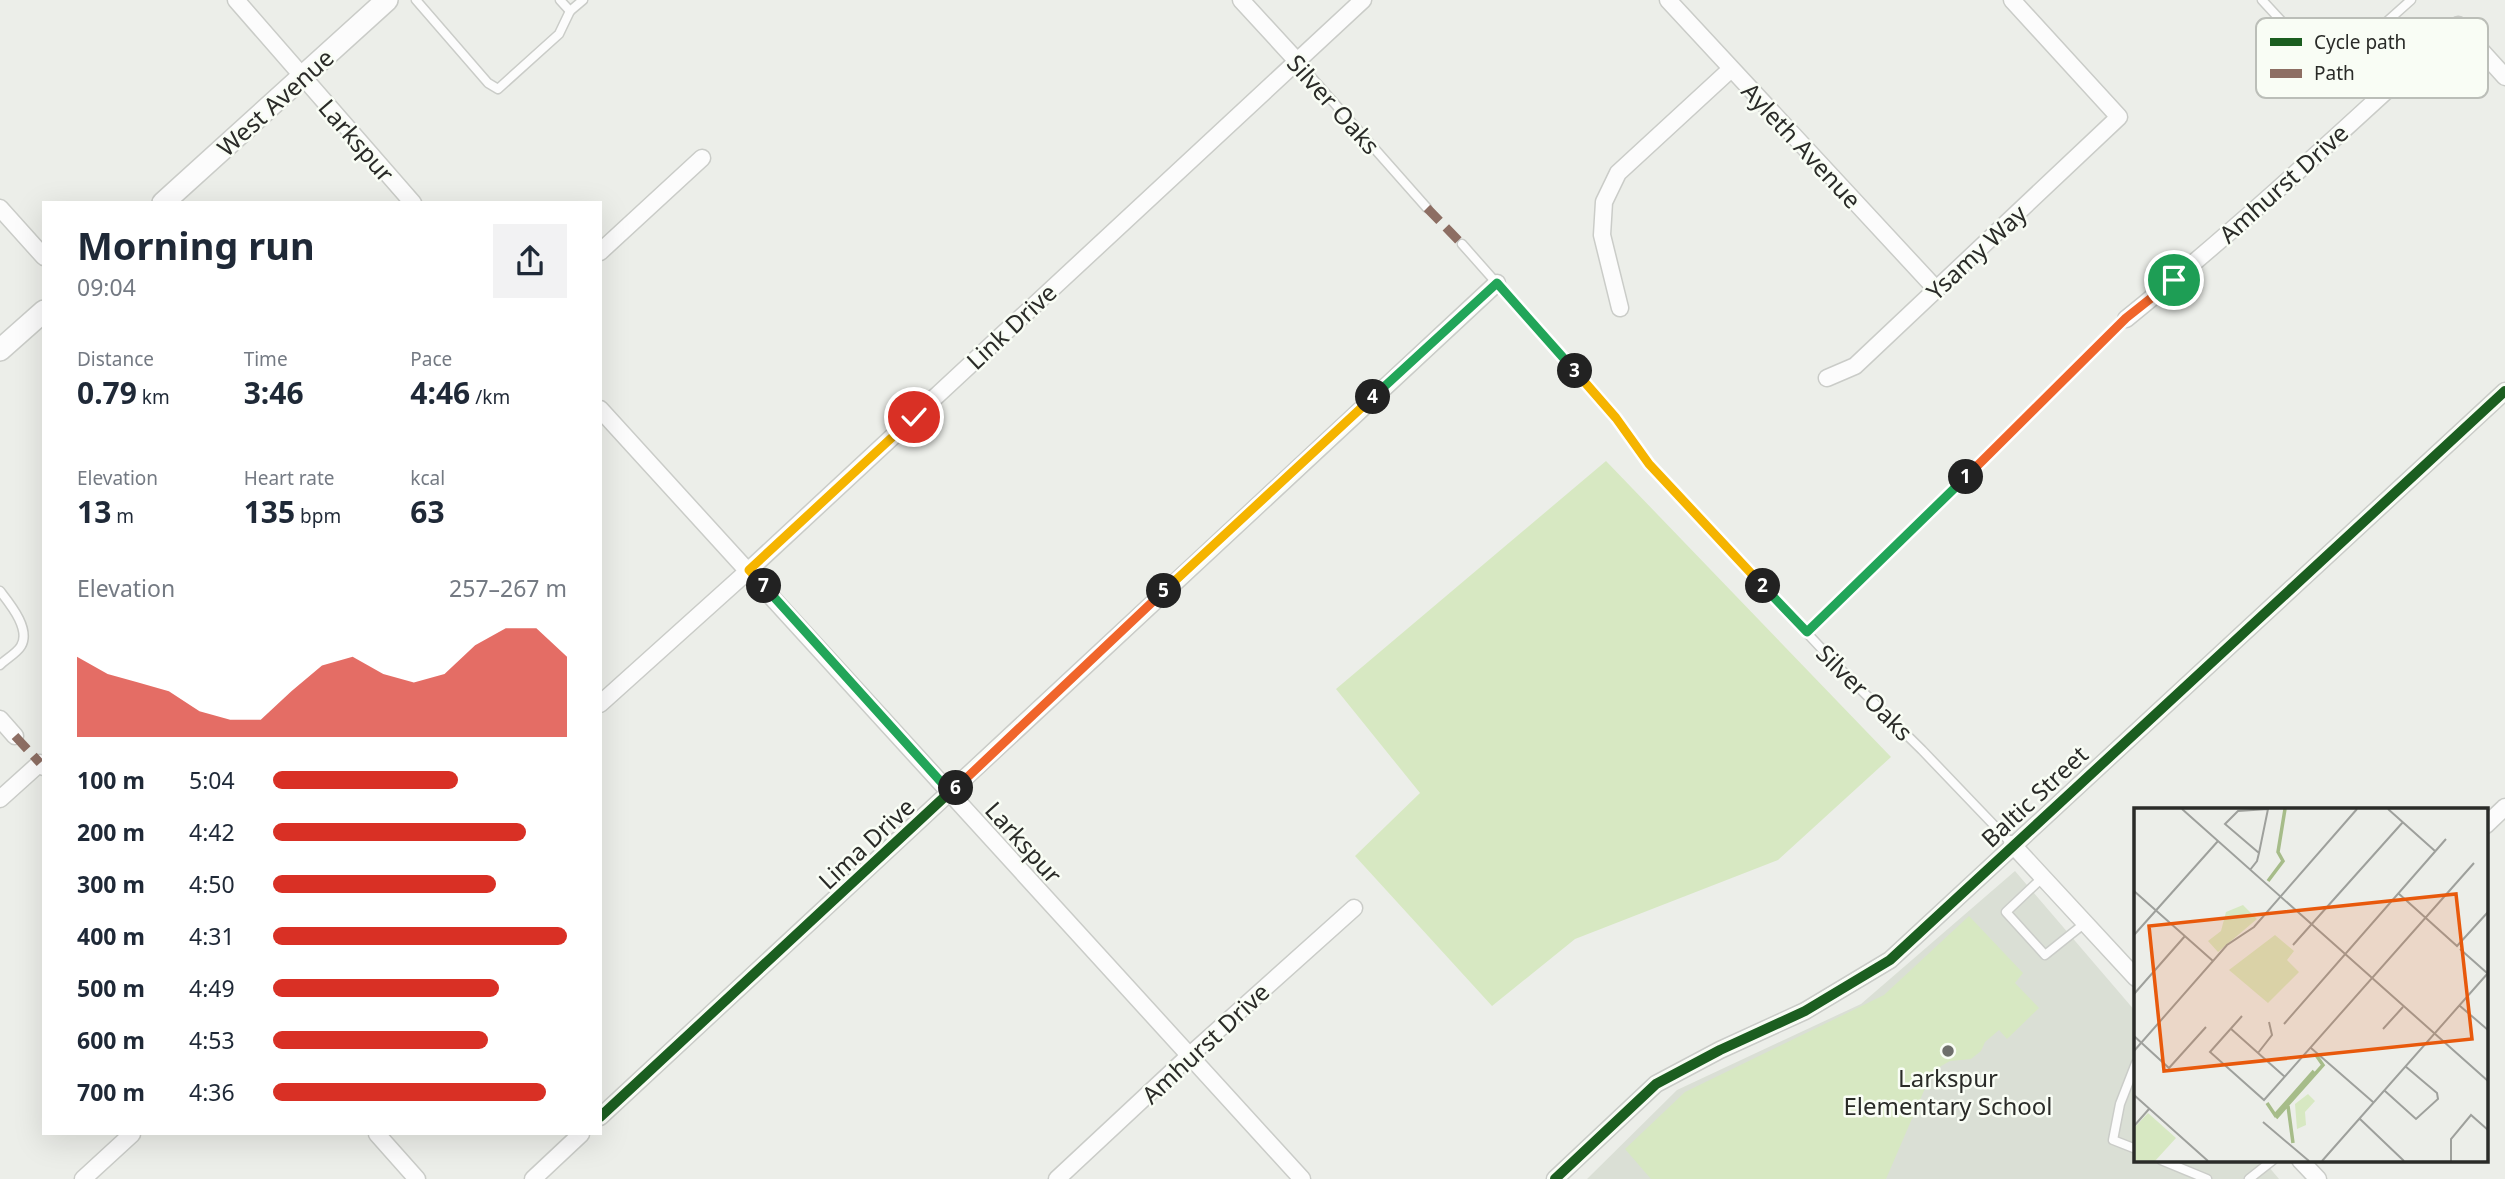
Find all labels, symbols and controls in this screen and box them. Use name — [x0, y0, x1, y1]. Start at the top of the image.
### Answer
legend — [2256, 18, 2488, 98]
text: Cycle path — [2314, 29, 2406, 55]
street label: West Avenue — [210, 41, 340, 163]
street label: Silver Oaks — [1280, 47, 1388, 161]
text: Path — [2314, 60, 2355, 86]
street label: Ayleth Avenue — [1735, 75, 1869, 215]
street label: Larkspur — [312, 92, 402, 189]
street label: Amhurst Drive — [2211, 116, 2355, 250]
street label: Ysamy Way — [1919, 196, 2034, 307]
text: Morning run — [77, 219, 315, 271]
button: share — [493, 224, 567, 298]
pin — [2144, 250, 2204, 310]
icon: arrive — [2155, 261, 2193, 299]
text: 09:04 — [77, 271, 136, 303]
street label: Link Drive — [959, 276, 1063, 376]
text: Distance — [77, 346, 154, 372]
text: Time — [244, 346, 288, 372]
text: Pace — [410, 346, 452, 372]
pin: 3 — [1558, 354, 1592, 388]
text: 3 — [1569, 357, 1580, 383]
text: 0.79 — [77, 372, 137, 413]
text: 3:46 — [244, 372, 304, 413]
text: 4:46 — [410, 372, 470, 413]
pin: 4 — [1356, 380, 1390, 414]
text: 4 — [1367, 383, 1378, 409]
text: km — [137, 384, 170, 410]
text: /km — [470, 384, 510, 410]
pin — [884, 387, 944, 447]
icon: check — [895, 398, 933, 436]
pin: 1 — [1948, 460, 1983, 494]
text: 1 — [1960, 463, 1971, 489]
text: Elevation — [77, 465, 158, 491]
text: Heart rate — [244, 465, 334, 491]
text: kcal — [410, 465, 445, 491]
text: 13 — [77, 491, 111, 532]
text: 135 — [244, 491, 295, 532]
text: 63 — [410, 491, 445, 532]
text: m — [111, 503, 134, 529]
text: bpm — [295, 503, 341, 529]
pin: 7 — [746, 568, 782, 604]
pin: 2 — [1746, 568, 1780, 604]
text: Elevation — [77, 572, 175, 604]
text: 257–267 m — [449, 572, 567, 604]
text: 7 — [758, 572, 769, 598]
text: 2 — [1757, 572, 1768, 598]
pin: 5 — [1146, 574, 1182, 608]
text: 5 — [1158, 577, 1169, 603]
street label: Silver Oaks — [1810, 637, 1920, 747]
street label: Baltic Street — [1973, 738, 2095, 854]
text: 100 m — [77, 764, 145, 796]
text: 5:04 — [189, 764, 235, 796]
pin: 6 — [939, 770, 974, 806]
text: 6 — [950, 774, 961, 800]
street label: Lima Drive — [811, 790, 921, 896]
street label: Larkspur — [978, 794, 1070, 890]
inset map — [2134, 808, 2488, 1162]
text: 200 m — [77, 816, 145, 848]
text: 4:42 — [189, 816, 235, 848]
text: 300 m — [77, 868, 145, 900]
text: 4:50 — [189, 868, 235, 900]
text: 400 m — [77, 920, 145, 952]
text: 4:31 — [189, 920, 235, 952]
text: 500 m — [77, 972, 145, 1004]
text: 4:49 — [189, 972, 235, 1004]
street label: Amhurst Drive — [1134, 975, 1276, 1111]
text: 600 m — [77, 1024, 145, 1056]
text: 4:53 — [189, 1024, 235, 1056]
marker: Larkspur Elementary School — [1940, 1043, 1956, 1059]
place label: Larkspur Elementary School — [1843, 1061, 2053, 1122]
text: 700 m — [77, 1076, 145, 1108]
text: 4:36 — [189, 1076, 235, 1108]

